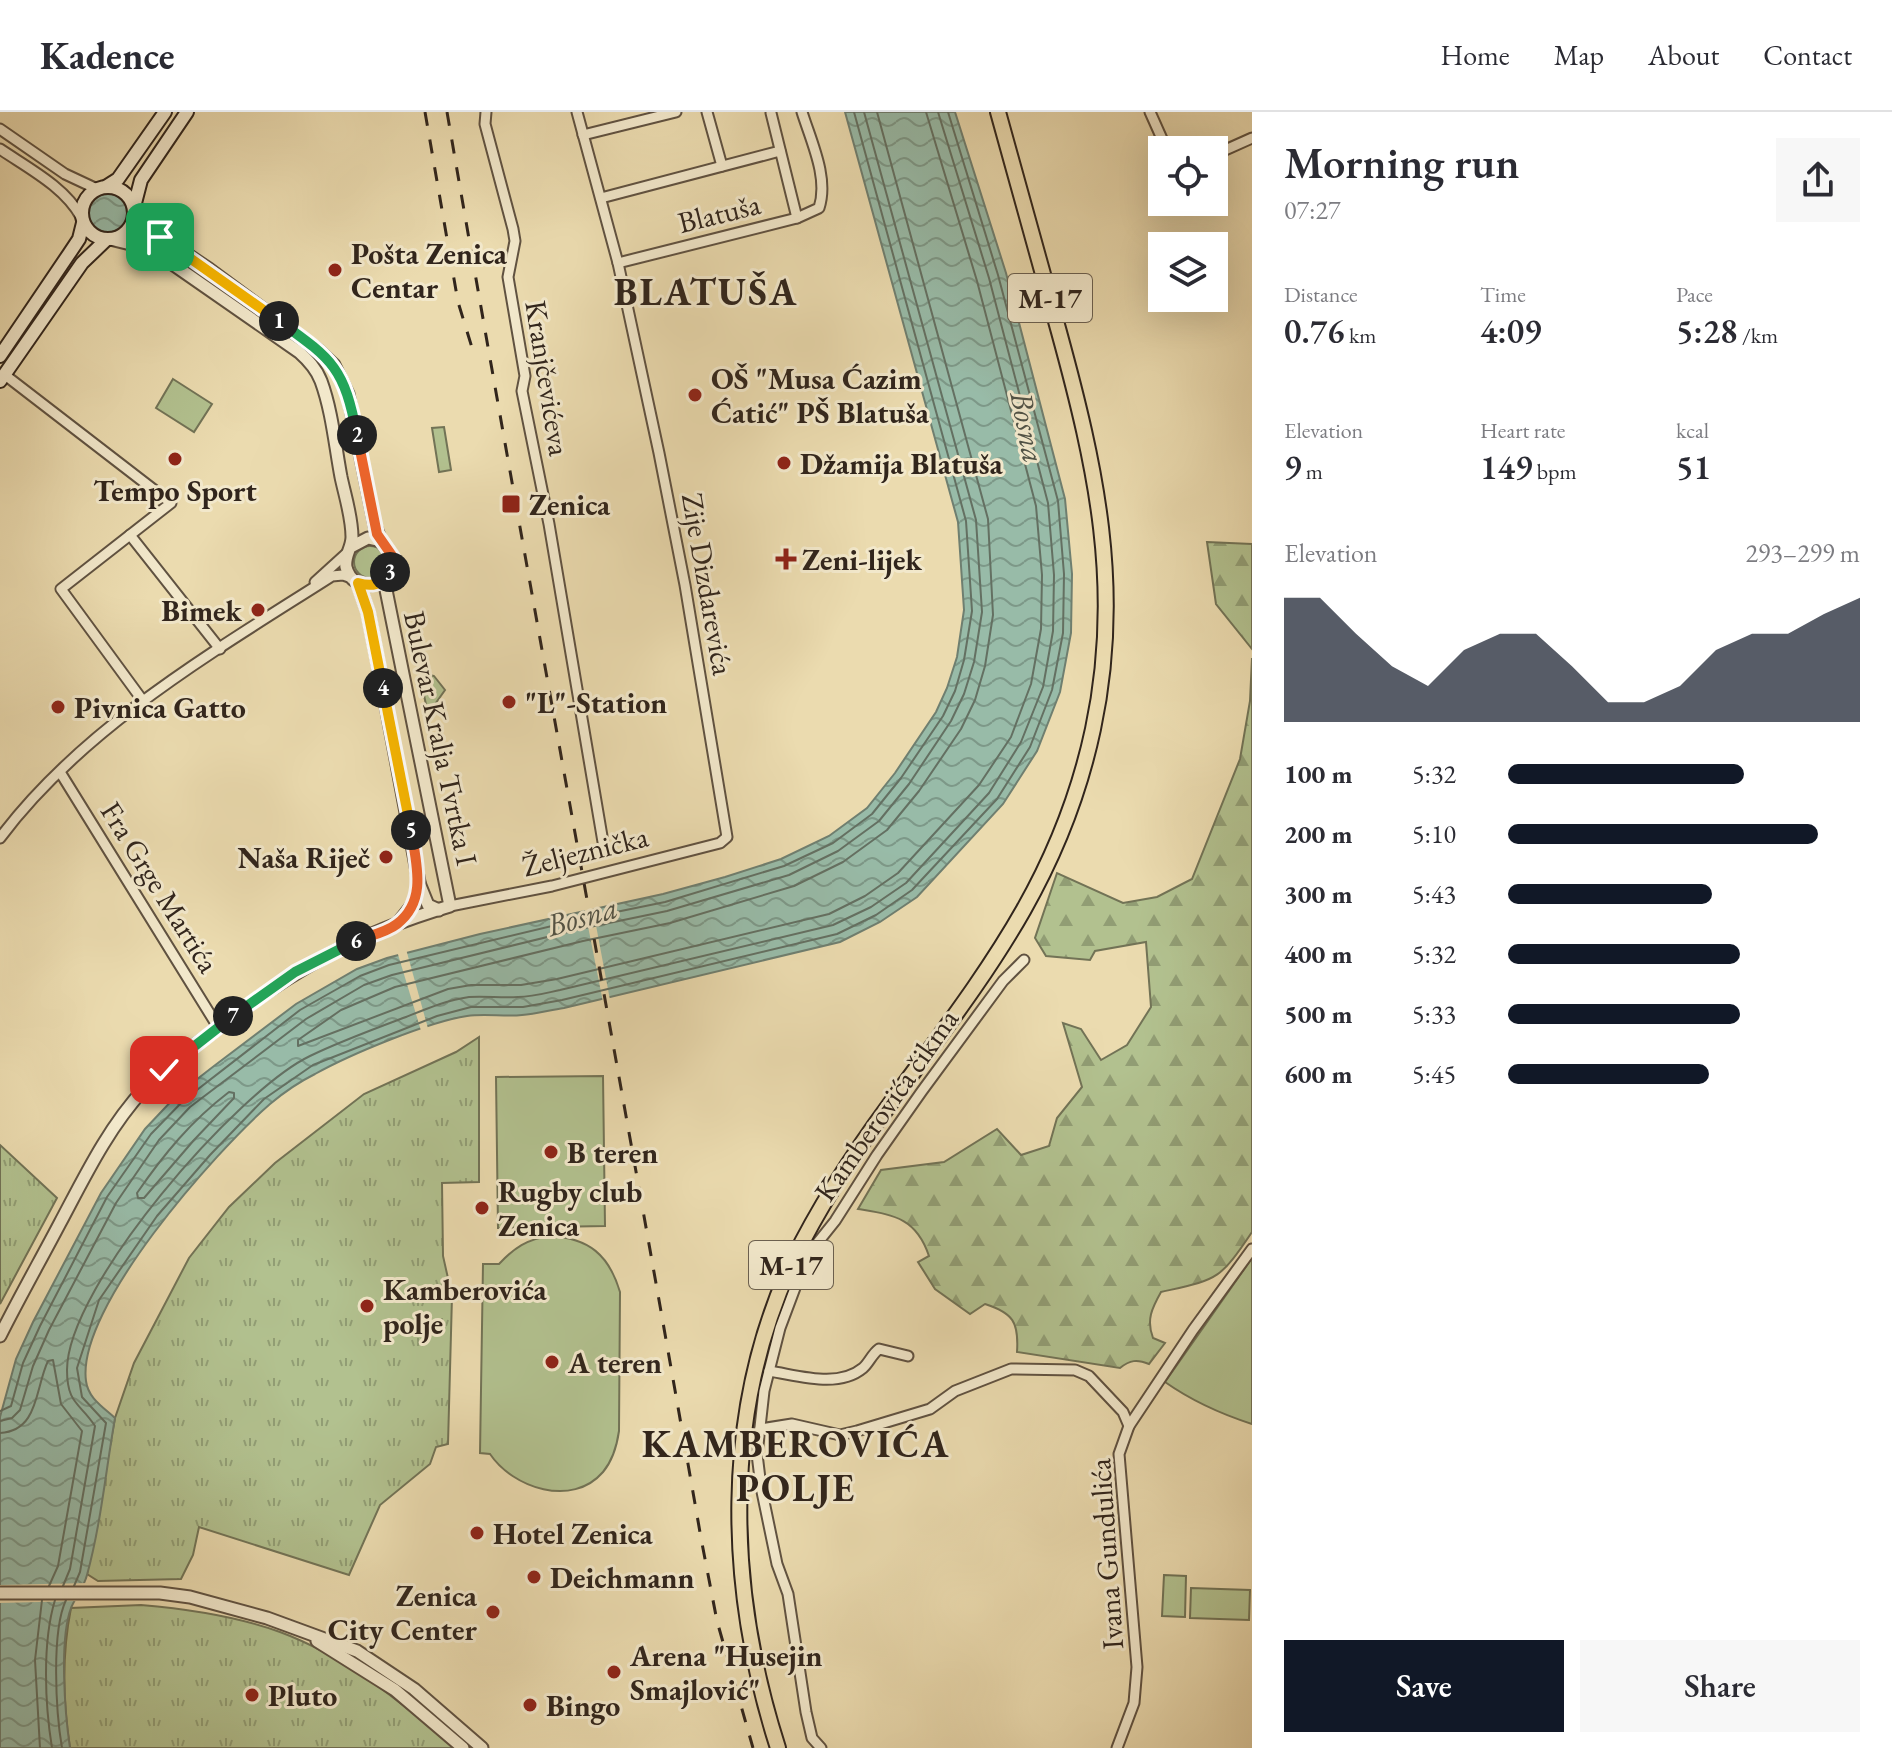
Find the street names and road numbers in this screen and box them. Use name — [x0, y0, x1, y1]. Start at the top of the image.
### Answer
street label: Blatuša — [674, 184, 764, 242]
road number: M-17 — [1008, 274, 1092, 322]
street label: Kranjčevićeva — [516, 298, 580, 459]
street label: Zije Dizdarevića — [673, 490, 743, 678]
street label: Bulevar Kralja Tvrtka I — [395, 607, 487, 869]
street label: Fra Grge Martića — [92, 794, 228, 980]
street label: Željeznička — [518, 817, 652, 885]
street label: Kamberovića čikma — [805, 1001, 967, 1209]
road number: M-17 — [749, 1241, 833, 1289]
street label: Ivana Gundulića — [1080, 1457, 1132, 1651]

